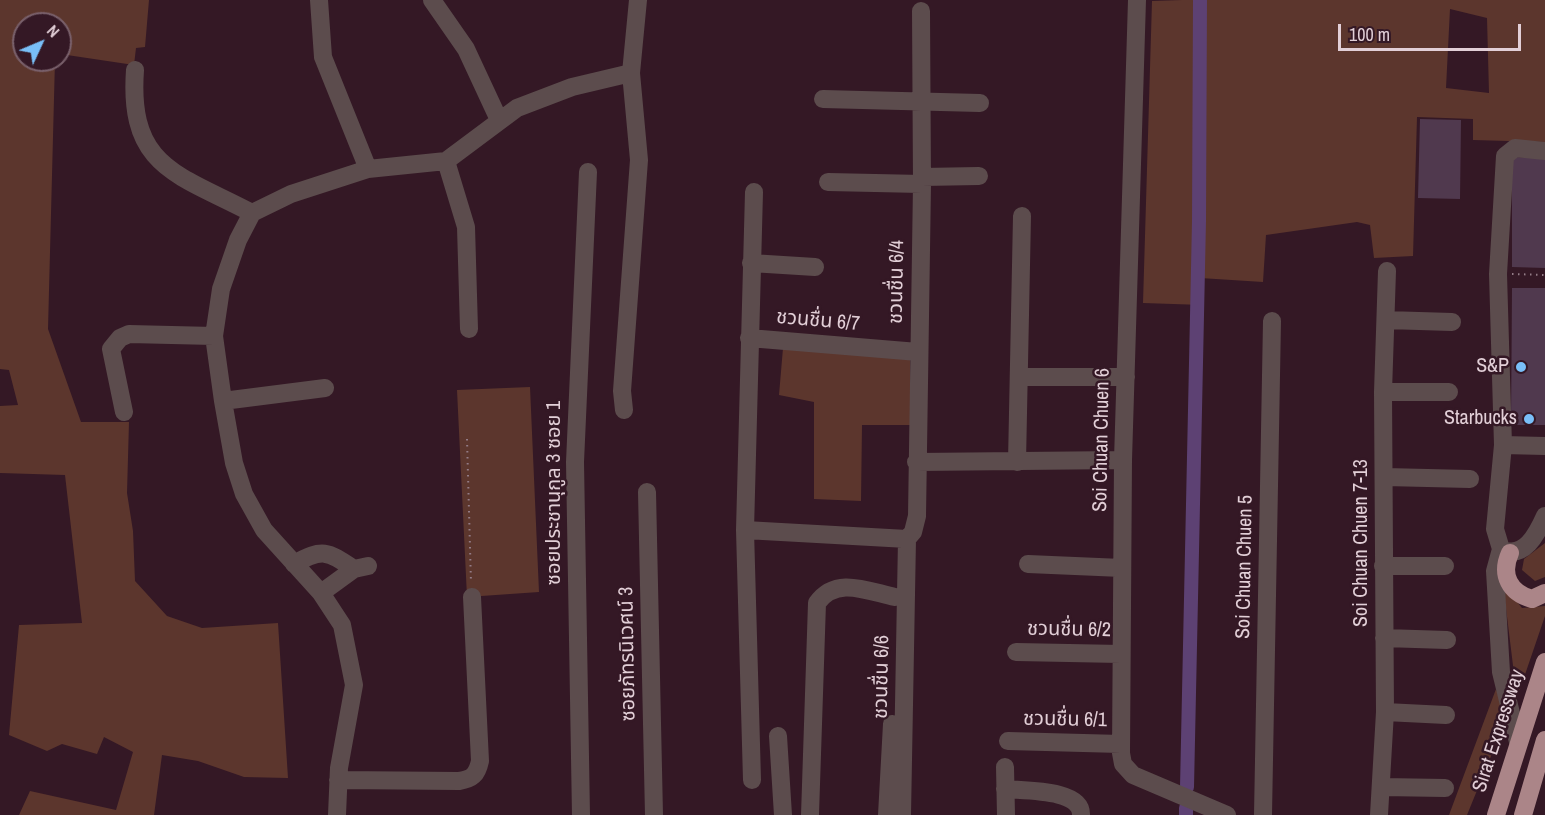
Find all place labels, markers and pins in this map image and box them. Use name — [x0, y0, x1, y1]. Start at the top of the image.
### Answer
place label: S&P — [1476, 355, 1509, 379]
marker: S&P — [1514, 360, 1528, 374]
place label: Starbucks — [1444, 407, 1517, 431]
marker: Starbucks — [1522, 412, 1536, 426]

